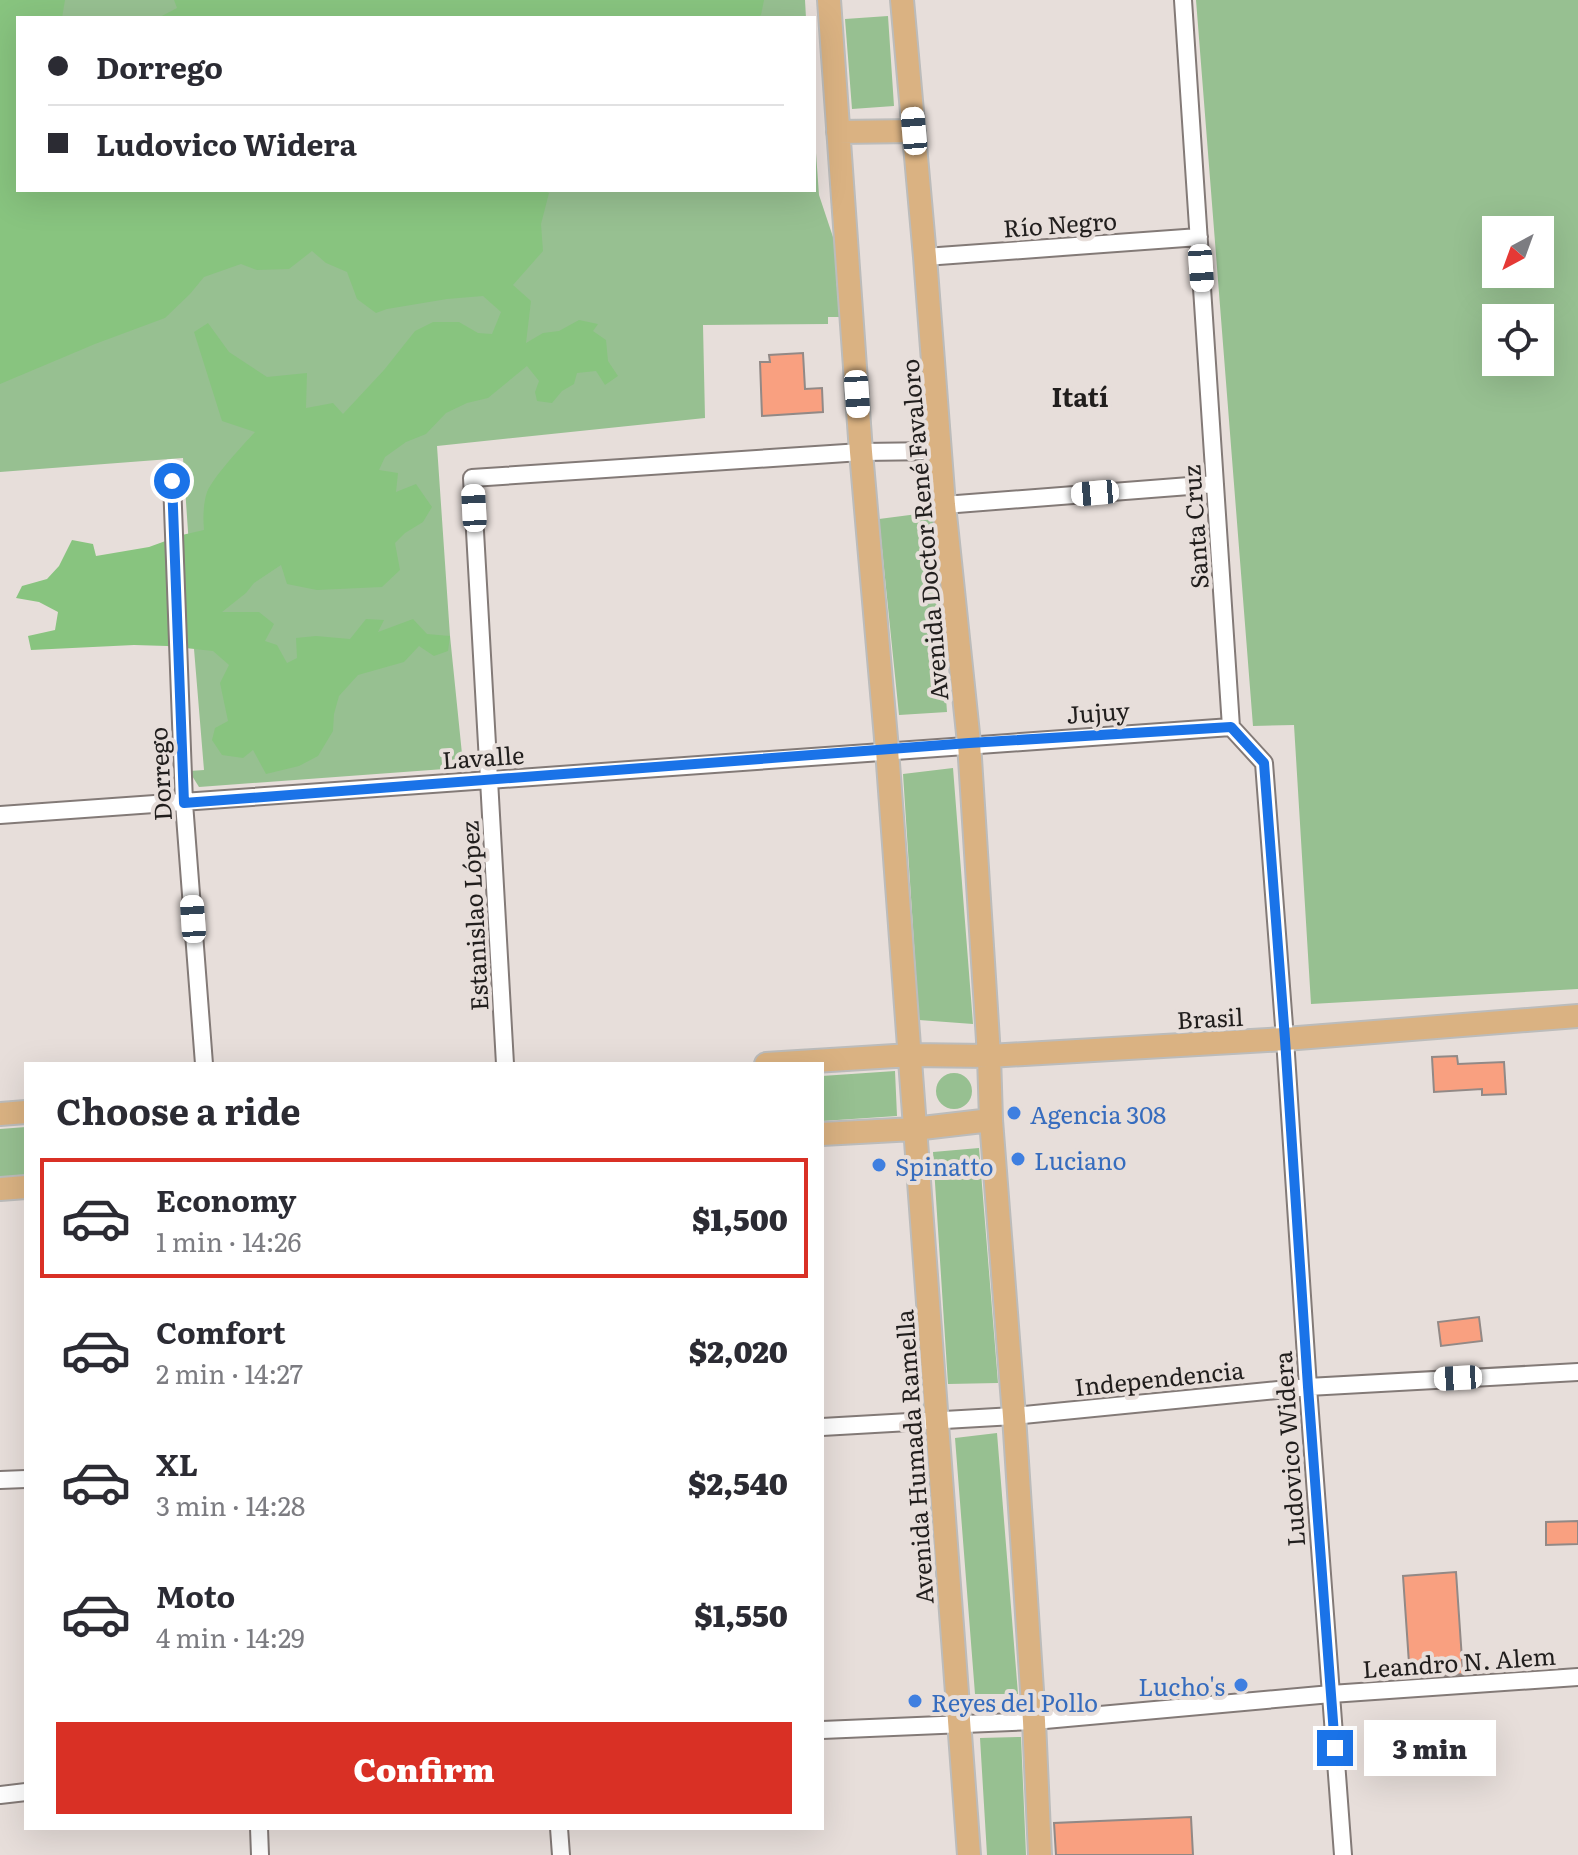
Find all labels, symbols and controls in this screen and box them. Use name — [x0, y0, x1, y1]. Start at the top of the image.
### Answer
text: Dorrego — [96, 44, 223, 88]
car — [900, 106, 928, 156]
text: Ludovico Widera — [96, 121, 357, 165]
street label: Río Negro — [1002, 202, 1118, 244]
north arrow — [1482, 216, 1554, 288]
map controls — [1482, 216, 1554, 376]
car — [1187, 243, 1215, 293]
button: locate — [1482, 304, 1554, 376]
street label: Avenida Doctor René Favaloro — [891, 358, 955, 702]
car — [843, 369, 871, 419]
district label: Itatí — [1052, 376, 1108, 415]
route start — [154, 463, 190, 499]
street label: Santa Cruz — [1172, 464, 1216, 590]
car — [1070, 479, 1120, 507]
car — [461, 483, 487, 533]
street label: Jujuy — [1065, 691, 1131, 731]
street label: Dorrego — [139, 726, 179, 822]
street label: Lavalle — [441, 736, 525, 776]
street label: Estanislao López — [451, 820, 495, 1012]
car — [179, 894, 207, 944]
street label: Brasil — [1176, 998, 1244, 1036]
text: Choose a ride — [56, 1083, 301, 1136]
place label: Agencia 308 — [1030, 1096, 1166, 1131]
marker: Agencia 308 — [1005, 1104, 1023, 1122]
place label: Luciano — [1034, 1142, 1127, 1177]
place label: Spinatto — [895, 1148, 994, 1183]
marker: Luciano — [1009, 1150, 1027, 1168]
marker: Spinatto — [870, 1156, 888, 1174]
text: Economy — [156, 1177, 296, 1221]
icon: car — [60, 1182, 132, 1254]
text: $1,500 — [692, 1196, 788, 1240]
text: 1 min · 14:26 — [156, 1221, 301, 1260]
text: Comfort — [156, 1309, 286, 1353]
street label: Avenida Humada Ramella — [885, 1309, 941, 1605]
icon: car — [60, 1314, 132, 1386]
text: $2,020 — [689, 1328, 788, 1372]
street label: Ludovico Widera — [1264, 1350, 1312, 1548]
street label: Independencia — [1072, 1351, 1246, 1403]
text: 2 min · 14:27 — [156, 1353, 303, 1392]
car — [1433, 1365, 1483, 1391]
text: XL — [156, 1441, 198, 1485]
icon: car — [60, 1446, 132, 1518]
text: $2,540 — [688, 1460, 788, 1504]
text: 3 min · 14:28 — [156, 1485, 305, 1524]
text: Moto — [156, 1573, 235, 1617]
icon: car — [60, 1578, 132, 1650]
text: $1,550 — [694, 1592, 788, 1636]
text: 4 min · 14:29 — [156, 1617, 305, 1656]
street label: Leandro N. Alem — [1361, 1637, 1557, 1685]
place label: Lucho's — [1138, 1668, 1225, 1703]
marker: Lucho's — [1232, 1676, 1250, 1694]
place label: Reyes del Pollo — [931, 1684, 1098, 1719]
marker: Reyes del Pollo — [906, 1692, 924, 1710]
callout: 3 min — [1363, 1720, 1495, 1776]
button: Confirm — [56, 1722, 792, 1814]
text: 3 min — [1393, 1728, 1467, 1767]
route end — [1317, 1730, 1353, 1766]

